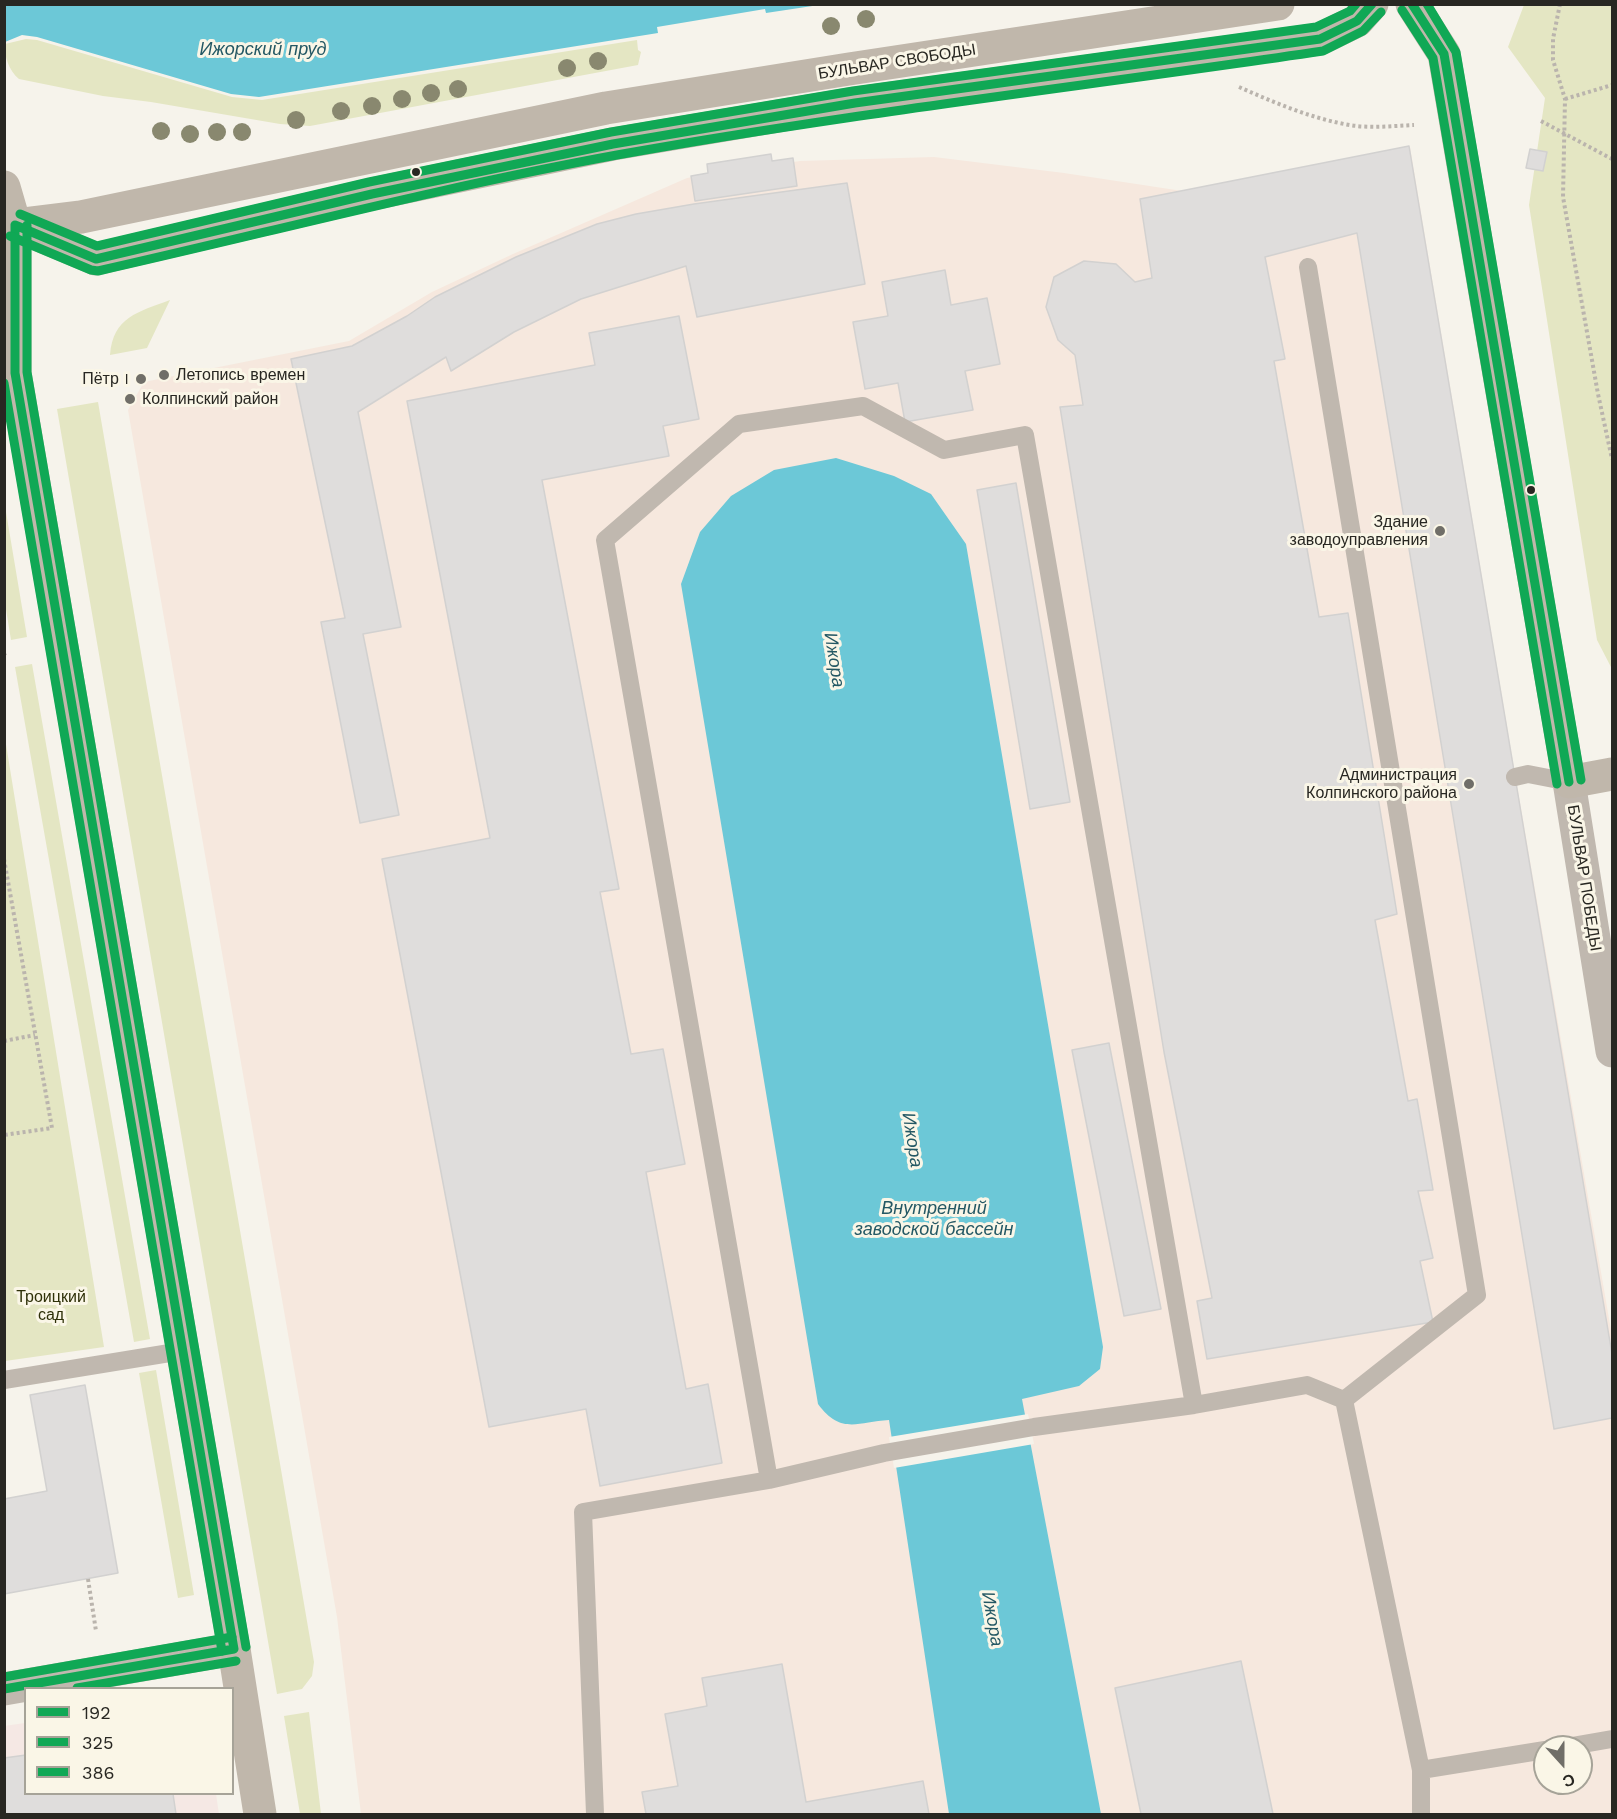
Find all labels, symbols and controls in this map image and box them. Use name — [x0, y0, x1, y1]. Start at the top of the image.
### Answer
water label: Ижорский пруд — [199, 39, 327, 61]
street label: БУЛЬВАР СВОБОДЫ — [817, 40, 977, 84]
unlabelled marker — [410, 166, 422, 178]
place label: Летопись времен — [176, 365, 305, 385]
marker: Летопись времен — [157, 368, 171, 382]
place label: Пётр I — [82, 369, 129, 389]
marker: Пётр I — [134, 372, 148, 386]
place label: Колпинский район — [142, 389, 278, 409]
marker: Колпинский район — [123, 392, 137, 406]
unlabelled marker — [1525, 484, 1537, 496]
place label: Здание заводоуправления — [1290, 512, 1428, 550]
marker: Здание заводоуправления — [1433, 524, 1447, 538]
water label: Ижора — [819, 631, 849, 689]
place label: Администрация Колпинского района — [1306, 765, 1457, 803]
marker: Администрация Колпинского района — [1462, 777, 1476, 791]
street label: БУЛЬВАР ПОБЕДЫ — [1563, 803, 1605, 953]
water label: Ижора — [897, 1111, 927, 1169]
water label: Внутренний заводской бассейн — [855, 1198, 1013, 1240]
park label: Троицкий сад — [16, 1287, 86, 1325]
water label: Ижора — [977, 1590, 1007, 1648]
legend — [24, 1687, 234, 1795]
text: 192 — [82, 1702, 111, 1723]
text: 325 — [82, 1732, 113, 1753]
north arrow — [1533, 1735, 1593, 1795]
text: 386 — [82, 1762, 115, 1783]
text: С — [1560, 1769, 1578, 1791]

